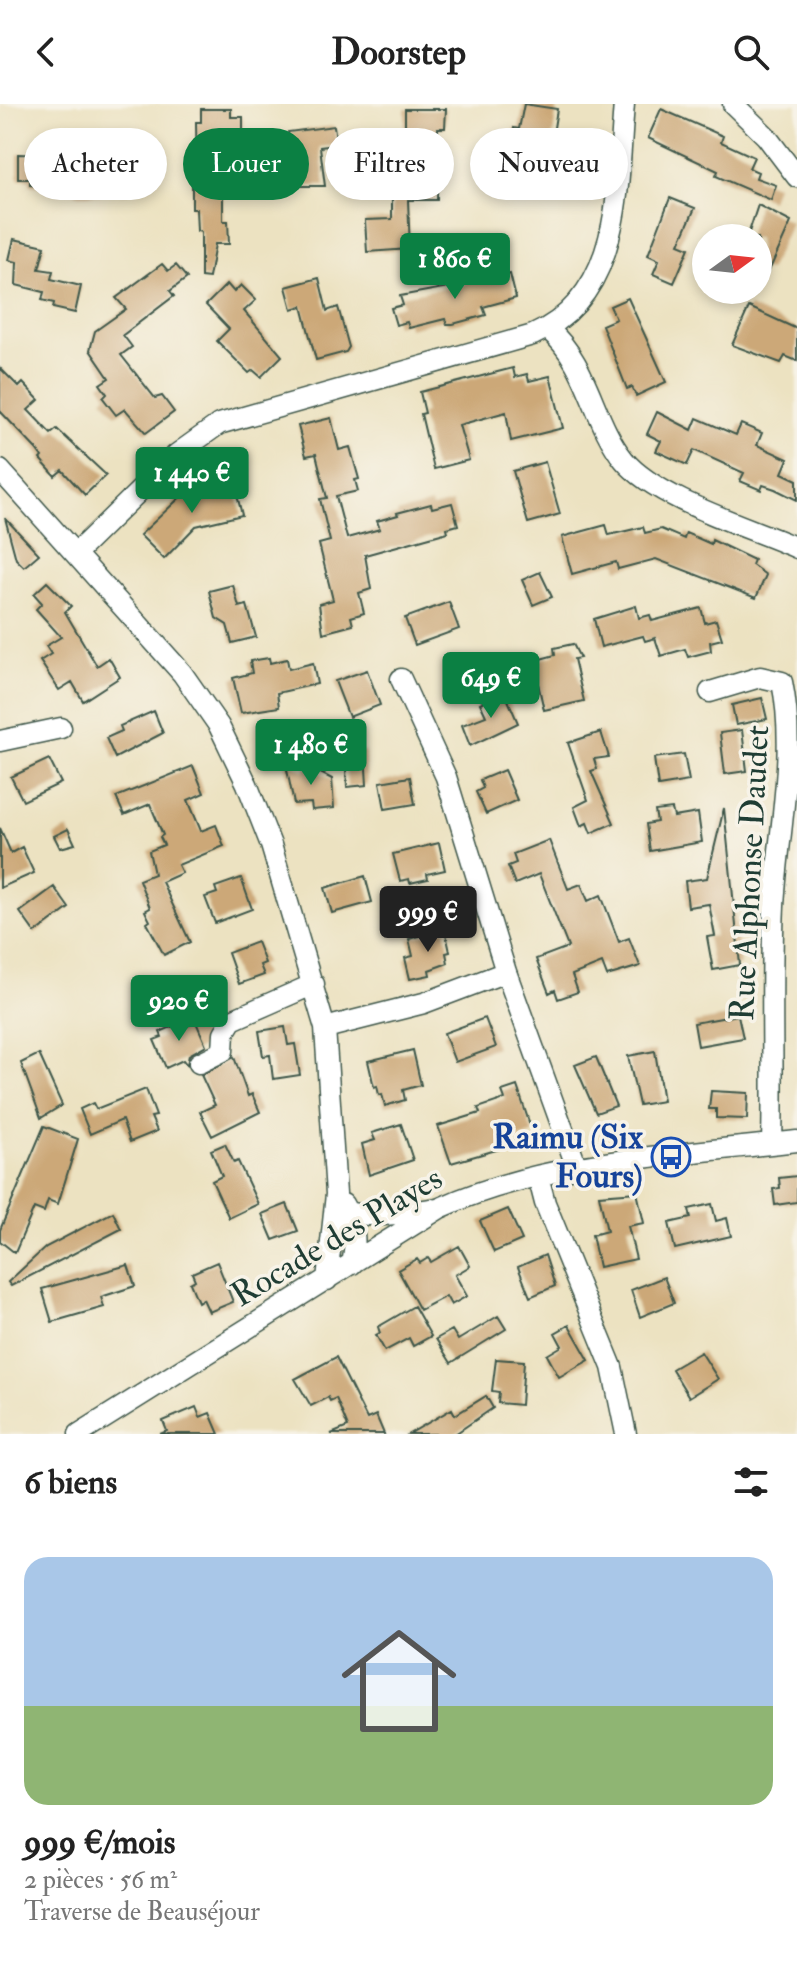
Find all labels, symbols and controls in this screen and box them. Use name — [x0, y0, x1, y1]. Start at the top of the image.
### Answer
icon: back — [24, 30, 68, 74]
text: Doorstep — [331, 30, 466, 75]
icon: search — [729, 30, 773, 74]
chip: Acheter — [24, 128, 167, 200]
chip: Louer — [183, 128, 309, 200]
chip: Filtres — [325, 128, 454, 200]
chip: Nouveau — [470, 128, 628, 200]
north arrow — [692, 224, 772, 304]
map controls — [692, 224, 772, 304]
pin: 1 860 € — [381, 233, 529, 301]
text: 1 860 € — [418, 243, 492, 275]
pin: 1 440 € — [118, 447, 266, 515]
text: 1 440 € — [154, 457, 230, 489]
pin: 649 € — [435, 652, 547, 720]
text: 649 € — [460, 662, 522, 694]
pin: 1 480 € — [237, 719, 385, 787]
street label: Rue Alphonse Daudet — [721, 724, 779, 1022]
text: 1 480 € — [274, 729, 349, 761]
pin: 999 € — [372, 886, 484, 954]
text: 999 € — [398, 896, 458, 928]
pin: 920 € — [123, 975, 235, 1043]
text: 920 € — [149, 985, 209, 1017]
place label: Raimu (Six Fours) — [492, 1116, 644, 1198]
bus stop icon: Raimu (Six Fours) — [650, 1136, 692, 1178]
street label: Rocade des Playes — [224, 1157, 450, 1317]
icon: filters — [729, 1460, 773, 1504]
text: 6 biens — [24, 1461, 117, 1504]
icon: home — [327, 1609, 471, 1753]
text: 999 €/mois — [24, 1821, 175, 1864]
text: 2 pièces · 56 m² — [24, 1864, 177, 1896]
text: Traverse de Beauséjour — [24, 1896, 260, 1928]

